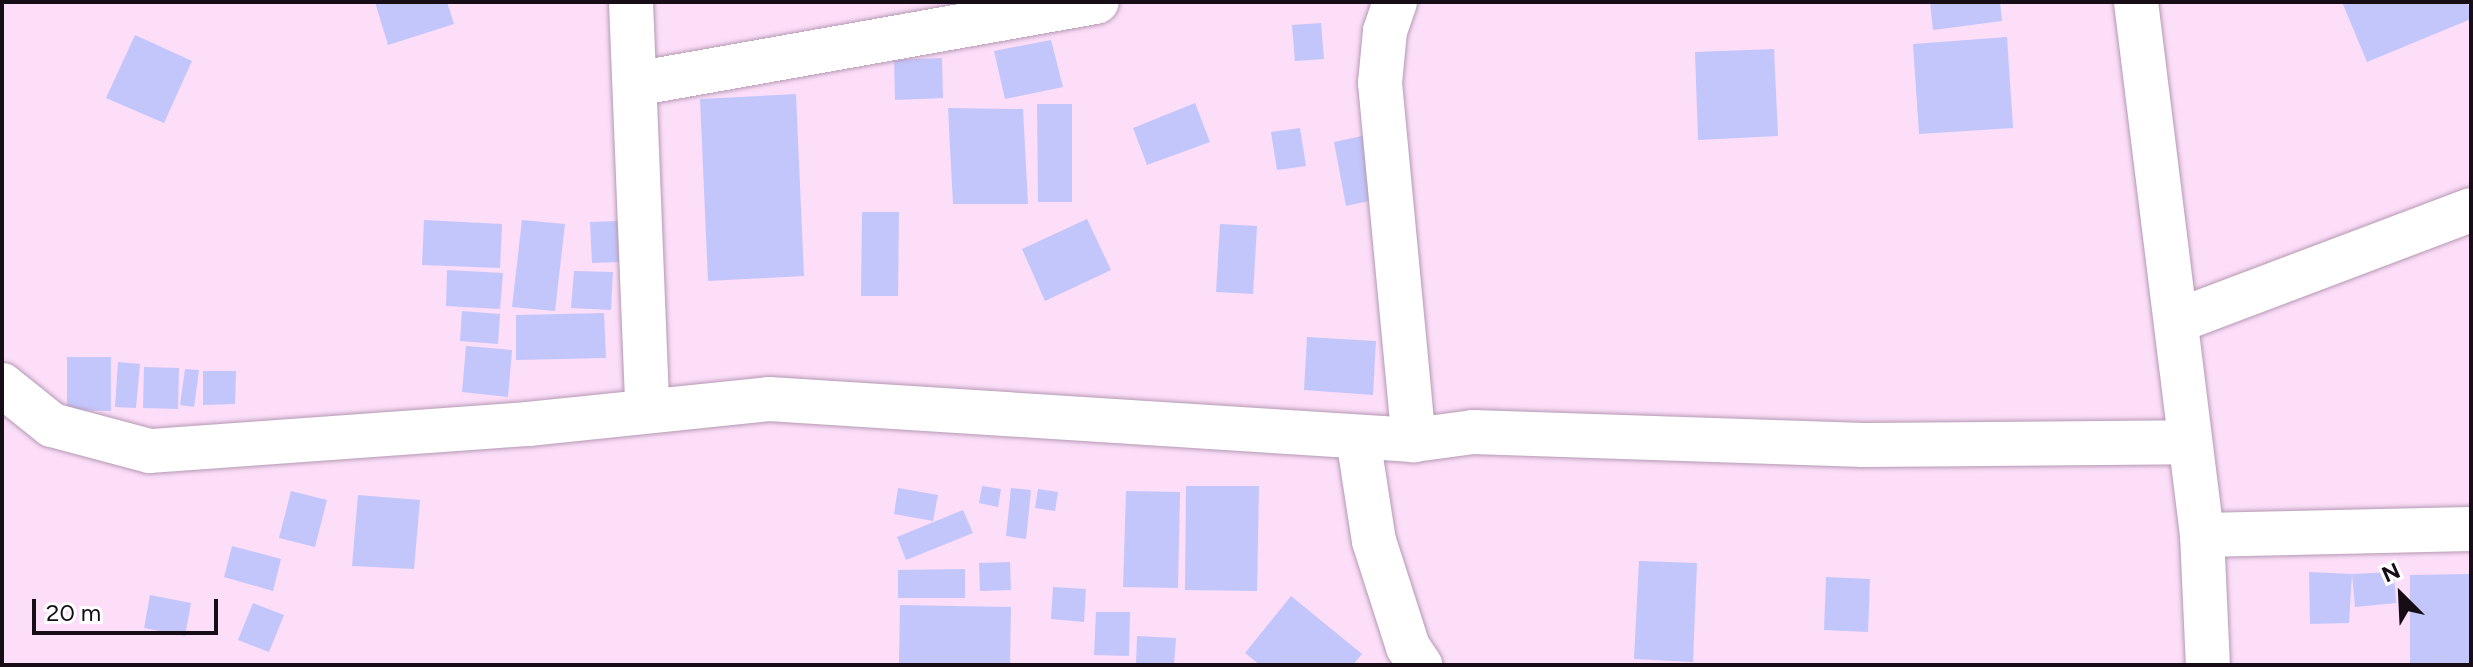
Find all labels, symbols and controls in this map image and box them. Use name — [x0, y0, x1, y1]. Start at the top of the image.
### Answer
north arrow — [2361, 555, 2441, 635]
text: N — [2378, 557, 2404, 588]
scale bar — [36, 583, 222, 633]
text: 20 m — [46, 598, 101, 627]

